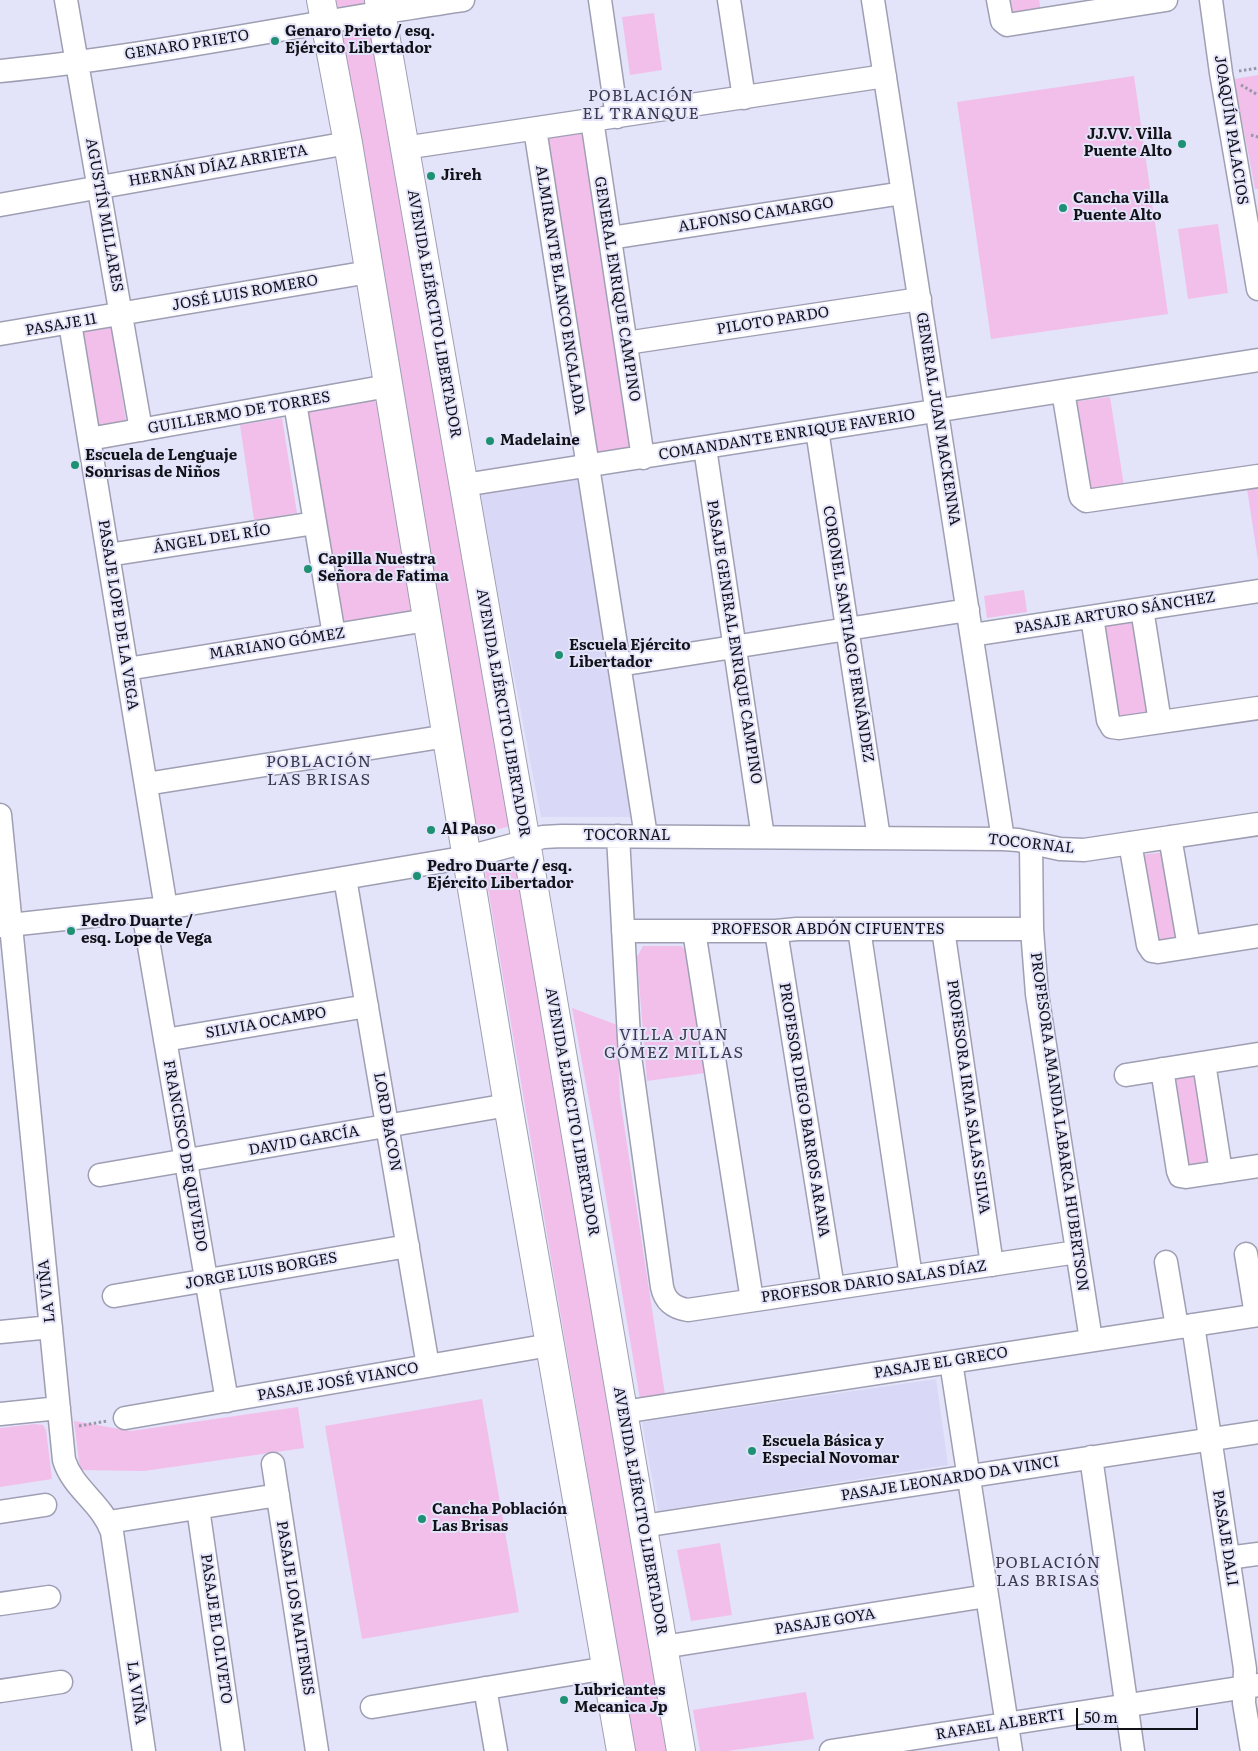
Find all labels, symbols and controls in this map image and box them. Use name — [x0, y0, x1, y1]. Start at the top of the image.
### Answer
place label: Genaro Prieto / esq. Ejército Libertador — [285, 23, 435, 58]
street label: GENARO PRIETO — [123, 26, 251, 64]
marker: Genaro Prieto / esq. Ejército Libertador — [269, 35, 281, 47]
street label: JOAQUÍN PALACIOS — [1210, 54, 1252, 206]
district label: POBLACIÓN EL TRANQUE — [581, 86, 701, 124]
place label: JJ.VV. Villa Puente Alto — [1083, 126, 1172, 161]
street label: AGUSTÍN MILLARES — [82, 137, 126, 293]
marker: JJ.VV. Villa Puente Alto — [1176, 138, 1188, 150]
street label: HERNÁN DÍAZ ARRIETA — [127, 141, 309, 191]
street label: ALMIRANTE BLANCO ENCALADA — [531, 164, 589, 416]
place label: Jireh — [441, 167, 482, 185]
marker: Jireh — [425, 170, 437, 182]
street label: GENERAL ENRIQUE CAMPINO — [590, 175, 644, 403]
street label: AVENIDA EJÉRCITO LIBERTADOR — [403, 188, 465, 440]
place label: Cancha Villa Puente Alto — [1073, 190, 1169, 225]
street label: ALFONSO CAMARGO — [677, 194, 835, 236]
marker: Cancha Villa Puente Alto — [1057, 202, 1069, 214]
street label: JOSÉ LUIS ROMERO — [170, 271, 320, 315]
street label: PILOTO PARDO — [715, 303, 831, 339]
street label: PASAJE 11 — [24, 310, 98, 340]
street label: GENERAL JUAN MACKENNA — [912, 311, 964, 527]
street label: GUILLERMO DE TORRES — [146, 388, 332, 438]
street label: COMANDANTE ENRIQUE FAVERIO — [657, 406, 917, 464]
place label: Madelaine — [500, 432, 580, 450]
marker: Madelaine — [484, 435, 496, 447]
place label: Escuela de Lenguaje Sonrisas de Niños — [85, 447, 237, 482]
marker: Escuela de Lenguaje Sonrisas de Niños — [69, 459, 81, 471]
street label: PASAJE GENERAL ENRIQUE CAMPINO — [703, 499, 765, 785]
street label: CORONEL SANTIAGO FERNÁNDEZ — [819, 504, 877, 764]
street label: PASAJE LOPE DE LA VEGA — [94, 518, 142, 712]
street label: ÁNGEL DEL RÍO — [152, 521, 272, 557]
place label: Capilla Nuestra Señora de Fatima — [318, 551, 449, 586]
marker: Capilla Nuestra Señora de Fatima — [302, 563, 314, 575]
street label: AVENIDA EJÉRCITO LIBERTADOR — [472, 587, 534, 839]
street label: PASAJE ARTURO SÁNCHEZ — [1013, 588, 1217, 638]
street label: MARIANO GÓMEZ — [208, 624, 346, 664]
place label: Escuela Ejército Libertador — [569, 637, 691, 672]
marker: Escuela Ejército Libertador — [553, 649, 565, 661]
district label: POBLACIÓN LAS BRISAS — [265, 752, 373, 790]
place label: Al Paso — [441, 821, 496, 839]
marker: Al Paso — [425, 824, 437, 836]
street label: TOCORNAL — [583, 827, 671, 845]
street label: TOCORNAL — [987, 830, 1075, 858]
place label: Pedro Duarte / esq. Ejército Libertador — [427, 858, 574, 893]
marker: Pedro Duarte / esq. Ejército Libertador — [411, 870, 423, 882]
place label: Pedro Duarte / esq. Lope de Vega — [81, 913, 212, 948]
street label: PROFESOR ABDÓN CIFUENTES — [712, 921, 944, 939]
marker: Pedro Duarte / esq. Lope de Vega — [65, 925, 77, 937]
street label: PROFESORA AMANDA LABARCA HUBERTSON — [1026, 951, 1092, 1293]
street label: PROFESORA IRMA SALAS SILVA — [943, 979, 993, 1215]
street label: PROFESOR DIEGO BARROS ARANA — [775, 981, 833, 1239]
street label: AVENIDA EJÉRCITO LIBERTADOR — [541, 986, 603, 1238]
street label: SILVIA OCAMPO — [204, 1004, 328, 1042]
district label: VILLA JUAN GÓMEZ MILLAS — [602, 1025, 746, 1063]
street label: FRANCISCO DE QUEVEDO — [159, 1059, 211, 1253]
street label: LORD BACON — [369, 1071, 405, 1173]
street label: DAVID GARCÍA — [247, 1122, 361, 1160]
street label: JORGE LUIS BORGES — [183, 1249, 339, 1293]
street label: PROFESOR DARIO SALAS DÍAZ — [760, 1257, 988, 1307]
street label: LA VIÑA — [35, 1258, 59, 1324]
street label: PASAJE EL GRECO — [873, 1344, 1009, 1382]
street label: PASAJE JOSÉ VIANCO — [256, 1359, 420, 1405]
street label: AVENIDA EJÉRCITO LIBERTADOR — [609, 1385, 671, 1637]
place label: Escuela Básica y Especial Novomar — [762, 1433, 899, 1468]
marker: Escuela Básica y Especial Novomar — [746, 1445, 758, 1457]
street label: PASAJE LEONARDO DA VINCI — [840, 1453, 1060, 1505]
street label: PASAJE DALI — [1209, 1489, 1241, 1587]
place label: Cancha Población Las Brisas — [432, 1501, 567, 1536]
marker: Cancha Población Las Brisas — [416, 1513, 428, 1525]
street label: PASAJE LOS MAITENES — [272, 1520, 318, 1696]
street label: PASAJE EL OLIVETO — [197, 1553, 235, 1705]
district label: POBLACIÓN LAS BRISAS — [994, 1553, 1102, 1591]
street label: PASAJE GOYA — [773, 1605, 877, 1639]
street label: LA VIÑA — [123, 1660, 149, 1726]
place label: Lubricantes Mecanica Jp — [574, 1682, 668, 1717]
marker: Lubricantes Mecanica Jp — [558, 1694, 570, 1706]
scale bar — [1078, 1698, 1200, 1730]
text: 50 m — [1084, 1705, 1118, 1728]
street label: RAFAEL ALBERTI — [934, 1706, 1066, 1744]

